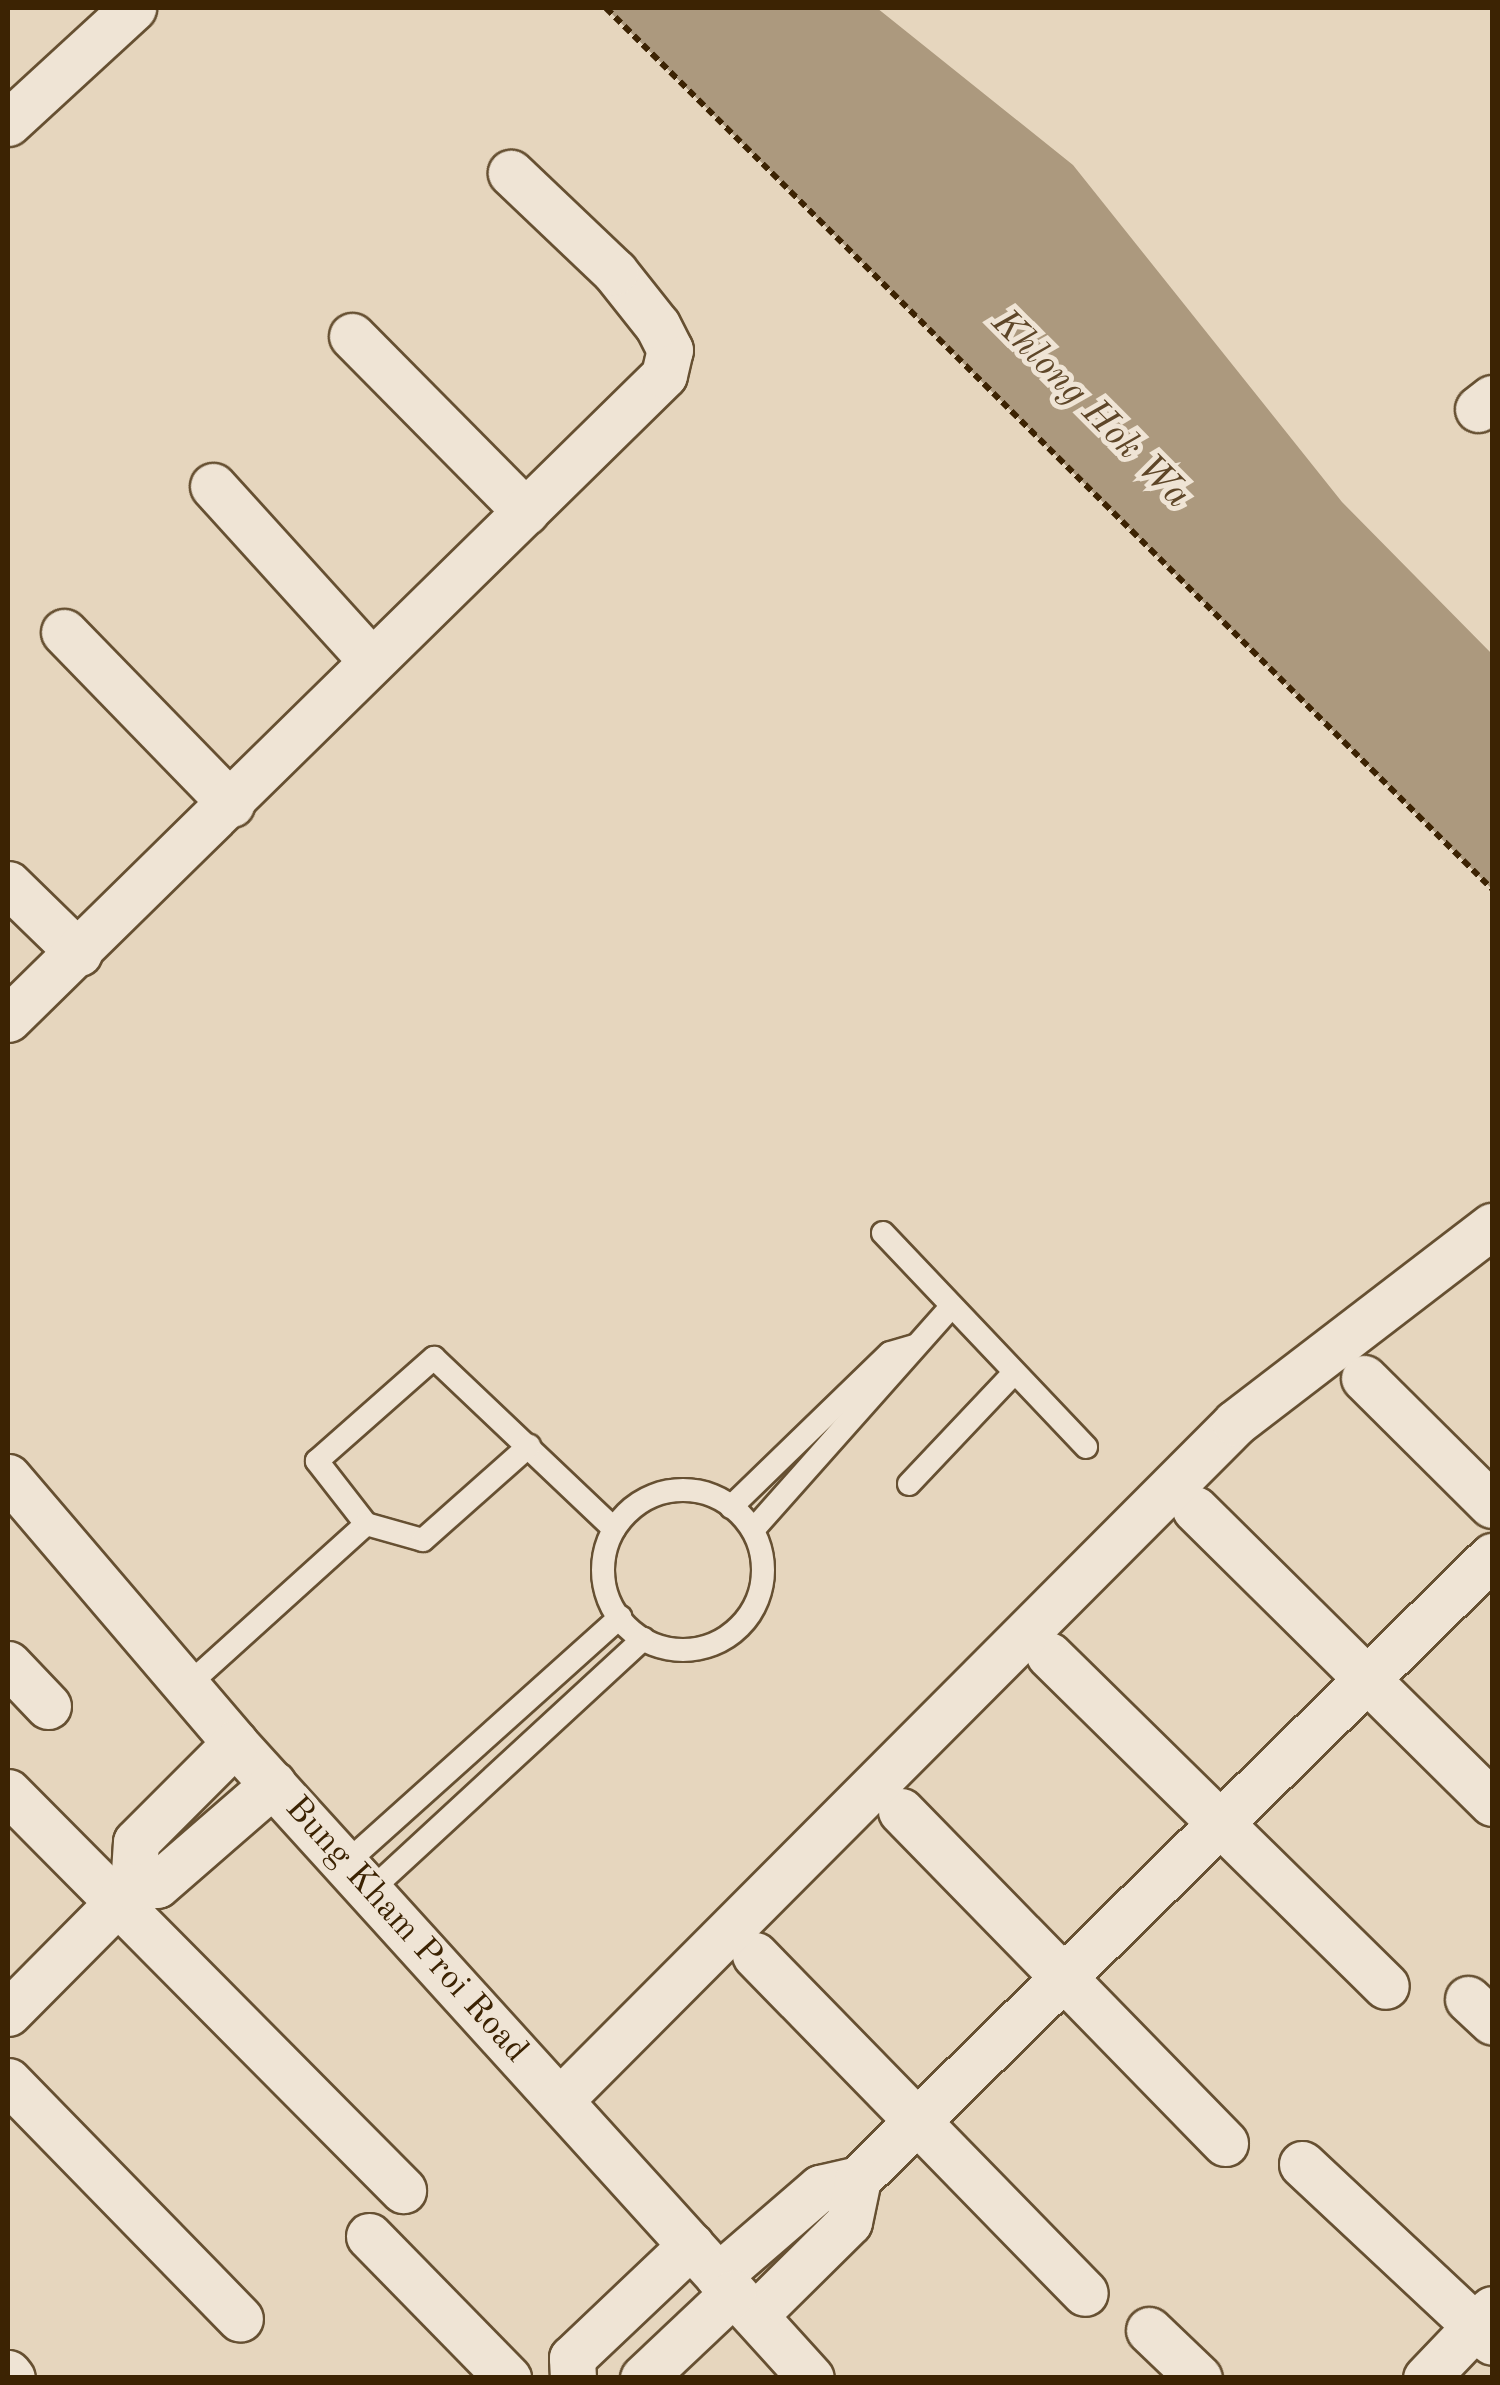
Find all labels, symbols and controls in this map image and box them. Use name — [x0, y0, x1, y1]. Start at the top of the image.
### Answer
water label: Khlong Hok Wa — [981, 301, 1199, 519]
street label: Bung Kham Proi Road — [275, 1788, 537, 2072]

